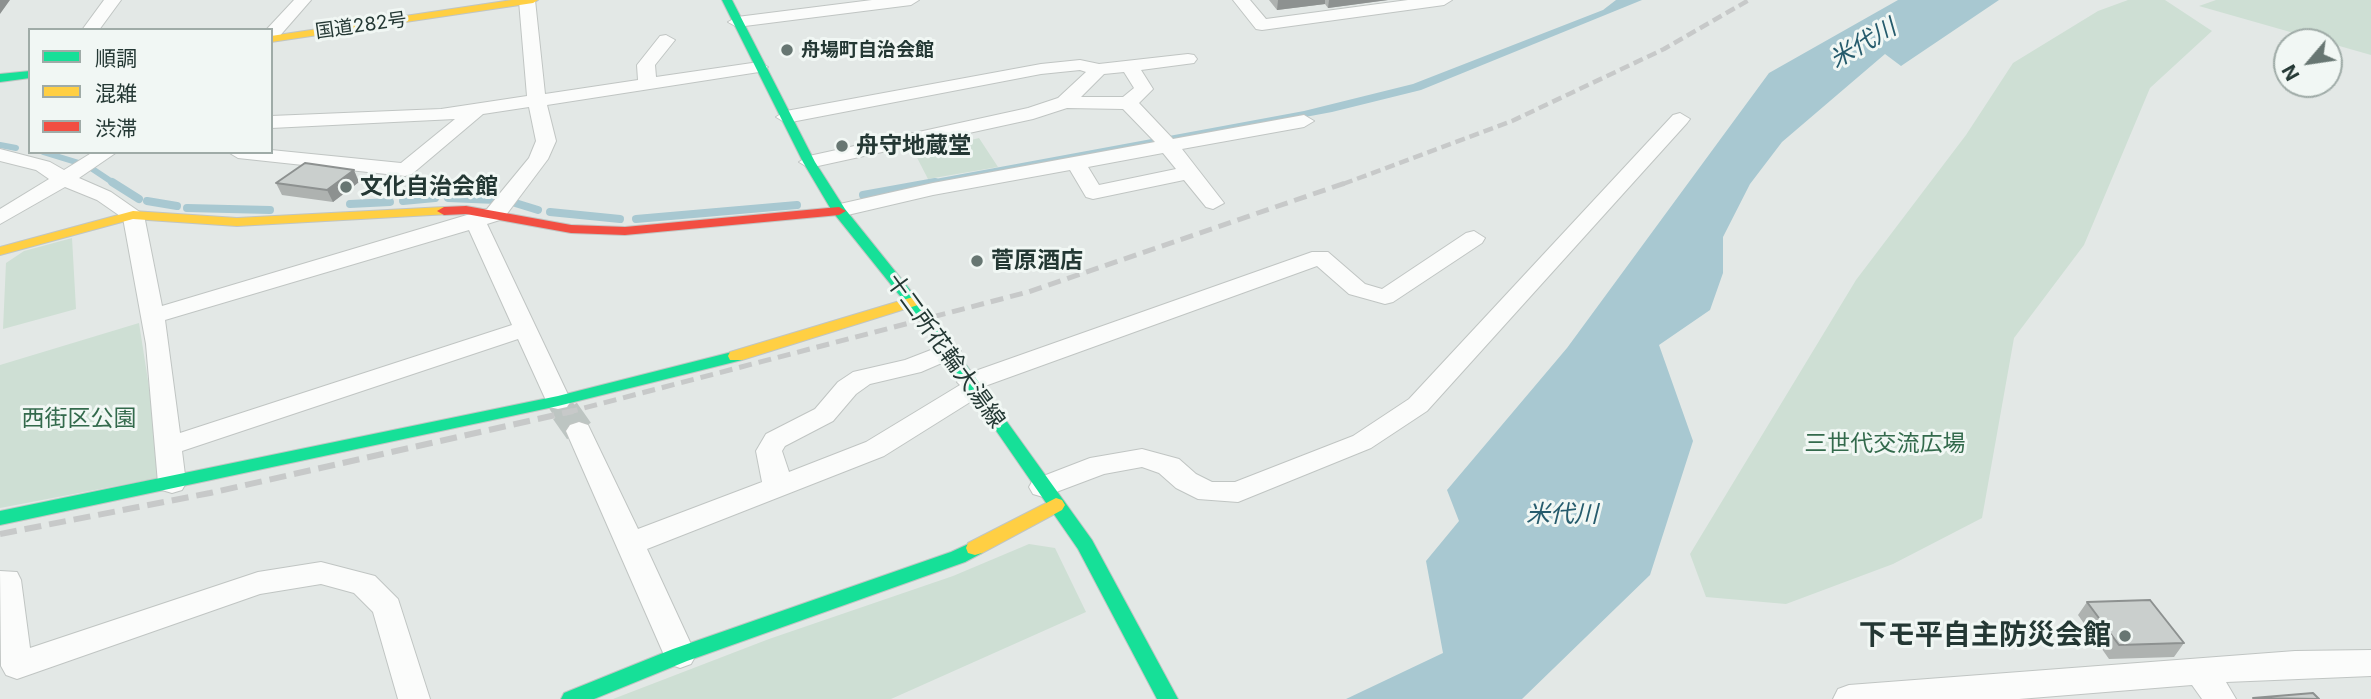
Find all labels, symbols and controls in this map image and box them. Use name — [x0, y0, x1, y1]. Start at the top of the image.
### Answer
street label: 国道282号 — [314, 8, 408, 44]
water label: 米代川 — [1825, 14, 1901, 74]
legend — [28, 28, 273, 154]
north arrow — [2273, 28, 2343, 98]
place label: 舟場町自治会館 — [801, 39, 934, 61]
marker: 舟場町自治会館 — [779, 42, 795, 58]
text: 順調 — [95, 46, 137, 71]
text: N — [2277, 61, 2305, 84]
text: 混雑 — [95, 81, 137, 106]
text: 渋滞 — [95, 116, 137, 141]
place label: 舟守地蔵堂 — [856, 132, 971, 160]
marker: 舟守地蔵堂 — [834, 138, 850, 154]
place label: 文化自治会館 — [360, 173, 498, 201]
marker: 文化自治会館 — [338, 179, 354, 195]
place label: 菅原酒店 — [991, 247, 1083, 275]
marker: 菅原酒店 — [969, 253, 985, 269]
street label: 十二所花輪大湯線 — [880, 268, 1010, 434]
park label: 西街区公園 — [22, 405, 136, 433]
park label: 三世代交流広場 — [1805, 430, 1965, 458]
water label: 米代川 — [1526, 501, 1598, 529]
place label: 下モ平自主防災会館 — [1859, 619, 2111, 653]
marker: 下モ平自主防災会館 — [2117, 628, 2133, 644]

